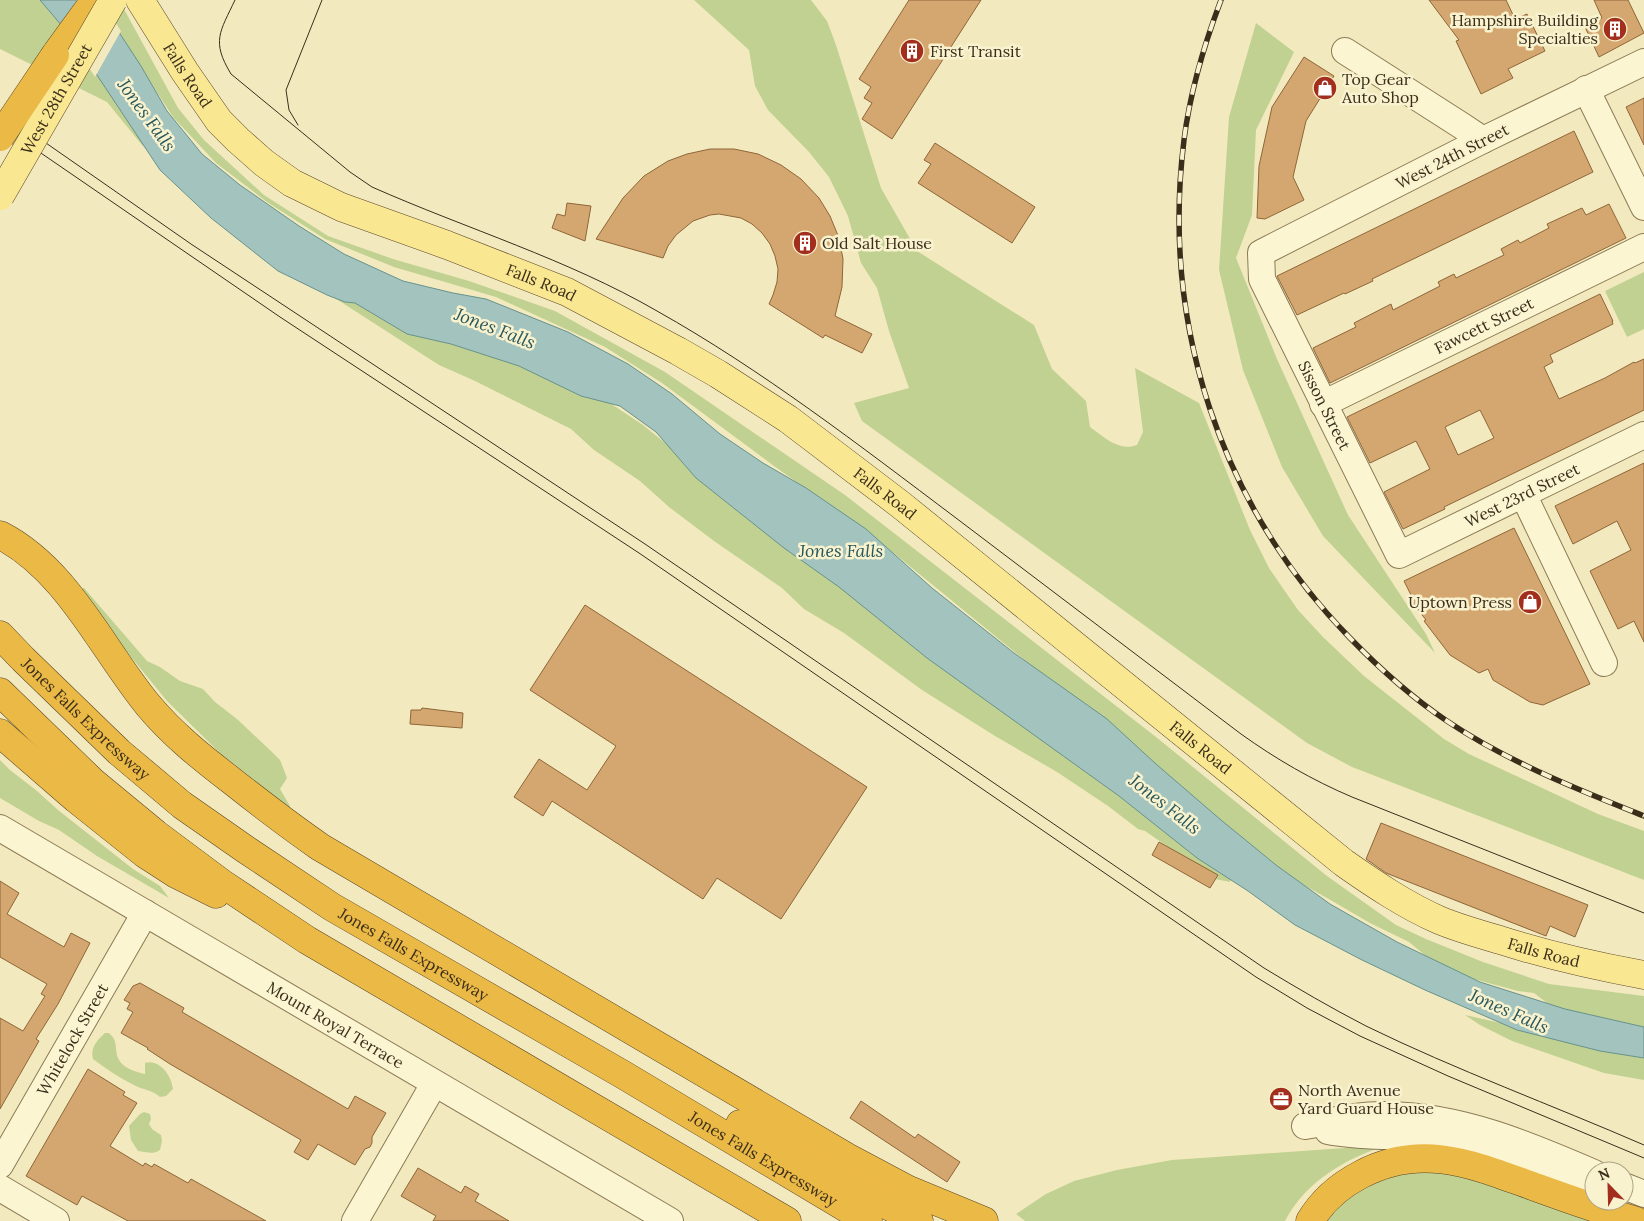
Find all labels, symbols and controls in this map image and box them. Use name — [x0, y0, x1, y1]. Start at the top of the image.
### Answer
place label: Hampshire Building Specialties — [1451, 10, 1599, 48]
building icon: Hampshire Building Specialties — [1602, 16, 1628, 42]
building icon: First Transit — [899, 38, 925, 64]
street label: West 28th Street — [16, 39, 96, 158]
street label: Falls Road — [159, 39, 217, 112]
place label: First Transit — [930, 41, 1022, 61]
place label: Top Gear Auto Shop — [1341, 69, 1419, 107]
water label: Jones Falls — [112, 73, 181, 156]
shop icon: Top Gear Auto Shop — [1312, 75, 1338, 101]
street label: West 24th Street — [1392, 119, 1513, 193]
building icon: Old Salt House — [792, 230, 818, 256]
place label: Old Salt House — [822, 233, 932, 253]
street label: Falls Road — [503, 259, 580, 305]
street label: Fawcett Street — [1431, 292, 1537, 358]
water label: Jones Falls — [450, 302, 539, 354]
street label: Sisson Street — [1294, 357, 1356, 454]
street label: West 23rd Street — [1461, 458, 1583, 531]
street label: Falls Road — [850, 463, 921, 524]
water label: Jones Falls — [798, 539, 883, 562]
shop icon: Uptown Press — [1517, 589, 1543, 615]
place label: Uptown Press — [1408, 592, 1512, 612]
street label: Jones Falls Expressway — [17, 652, 155, 784]
street label: Falls Road — [1166, 716, 1236, 778]
water label: Jones Falls — [1124, 768, 1205, 839]
street label: Jones Falls Expressway — [334, 903, 493, 1005]
street label: Falls Road — [1505, 933, 1582, 972]
street label: Mount Royal Terrace — [264, 977, 408, 1073]
street label: Whitelock Street — [32, 979, 113, 1099]
water label: Jones Falls — [1465, 983, 1552, 1039]
place label: North Avenue Yard Guard House — [1297, 1080, 1434, 1118]
office icon: North Avenue Yard Guard House — [1268, 1086, 1294, 1112]
street label: Jones Falls Expressway — [685, 1106, 842, 1211]
north arrow — [1584, 1161, 1634, 1211]
text: N — [1595, 1164, 1613, 1184]

